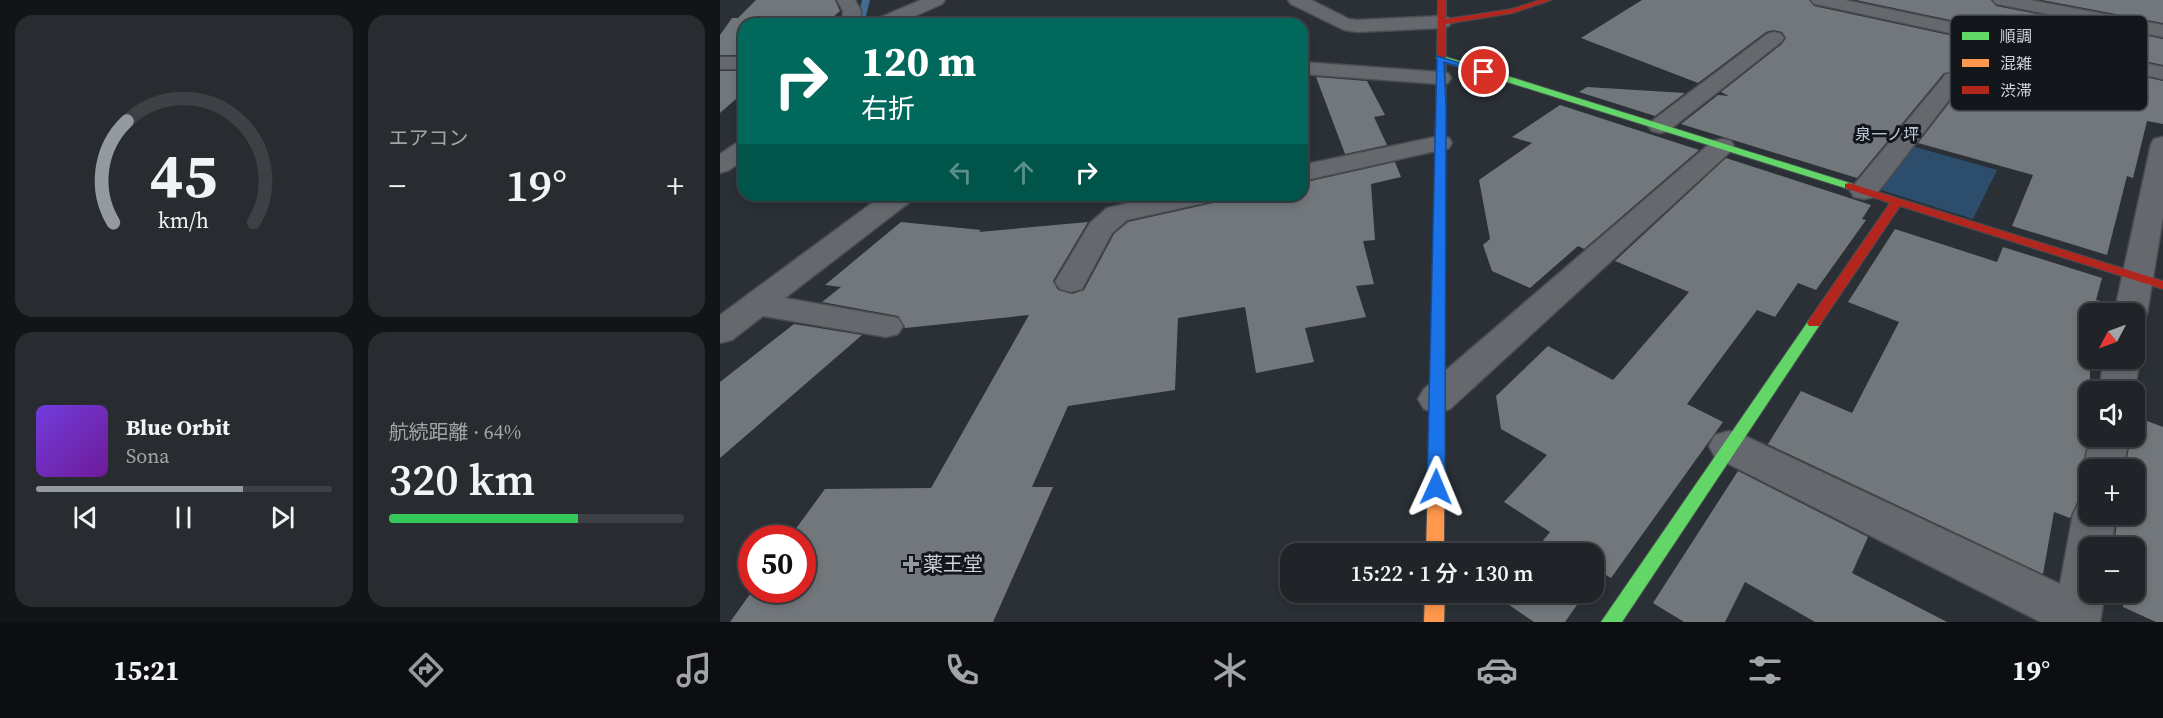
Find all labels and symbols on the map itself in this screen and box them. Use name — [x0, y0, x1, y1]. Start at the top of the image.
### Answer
legend — [1950, 15, 2148, 111]
text: 順調 — [2000, 25, 2032, 47]
pin — [1458, 46, 1509, 97]
text: 混雑 — [2000, 52, 2032, 74]
text: 渋滞 — [2000, 79, 2032, 101]
district label: 泉一ノ坪 — [1855, 123, 1919, 145]
north arrow — [2079, 303, 2145, 369]
position arrow — [1404, 455, 1468, 519]
speed limit sign: 50 — [738, 525, 816, 603]
place label: 薬王堂 — [923, 550, 983, 578]
marker: 薬王堂 — [904, 557, 918, 571]

